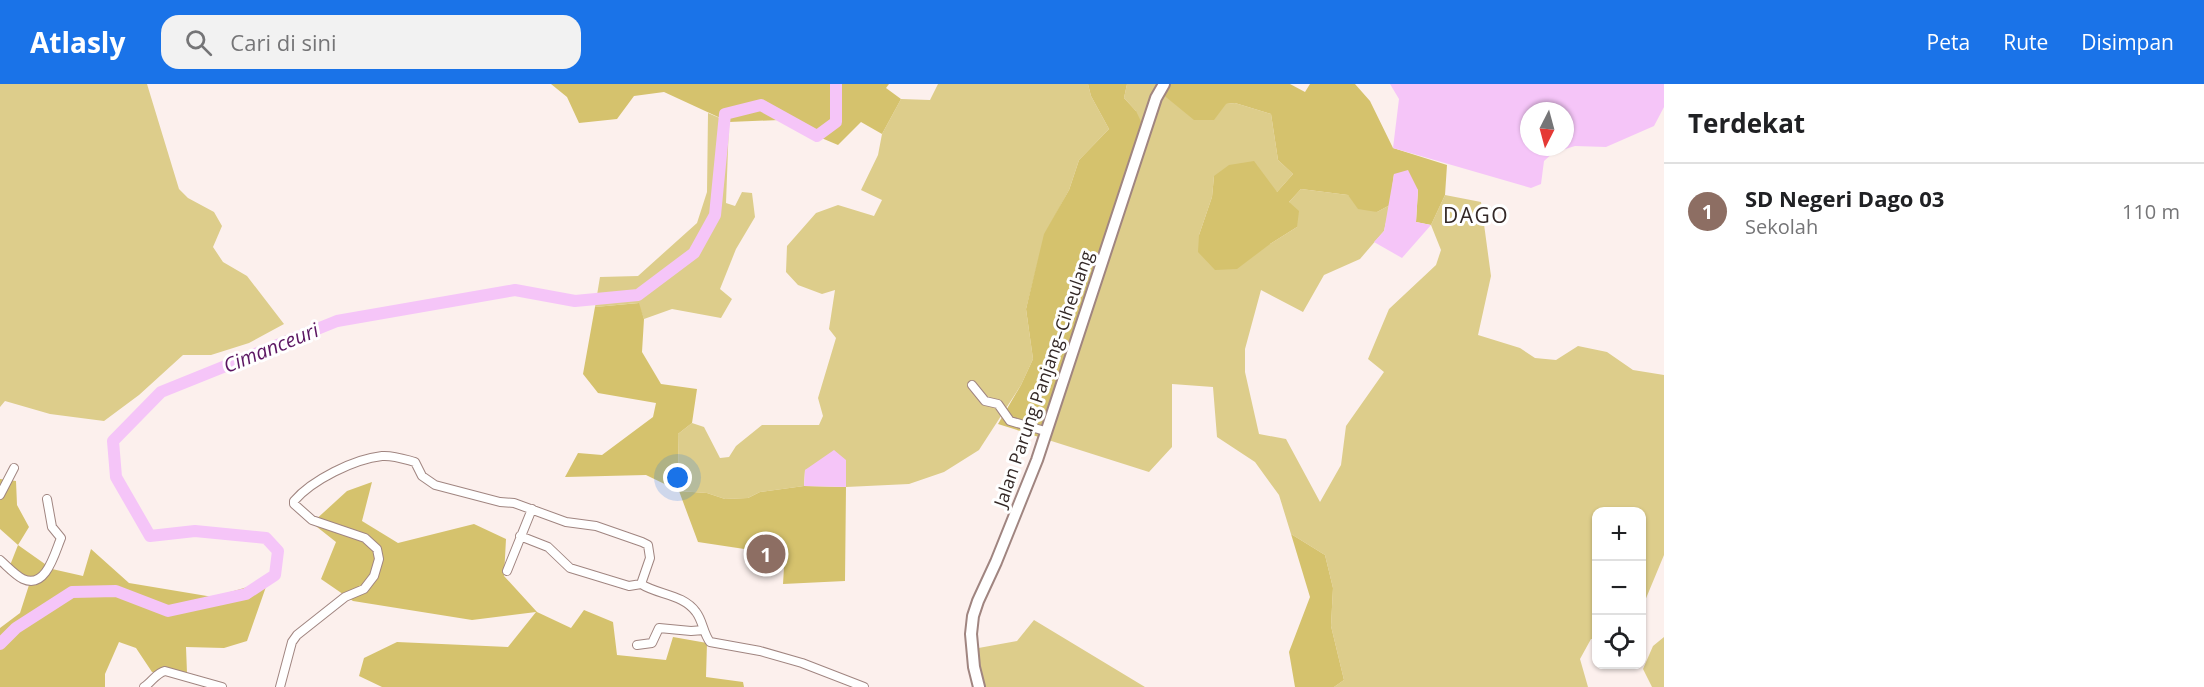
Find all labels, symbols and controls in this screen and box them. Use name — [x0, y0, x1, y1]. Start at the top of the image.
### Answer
search box — [161, 15, 581, 69]
text: Atlasly — [30, 23, 125, 61]
icon: search — [182, 26, 215, 59]
text: Cari di sini — [230, 27, 336, 57]
text: Peta — [1927, 28, 1970, 56]
text: Rute — [2003, 28, 2048, 56]
text: Disimpan — [2081, 28, 2174, 56]
north arrow — [1520, 102, 1574, 156]
text: Terdekat — [1688, 105, 1805, 141]
text: SD Negeri Dago 03 — [1745, 183, 1944, 213]
text: 1 — [1702, 198, 1713, 225]
text: 110 m — [2122, 198, 2180, 225]
district label: DAGO — [1443, 201, 1509, 229]
text: Sekolah — [1745, 213, 1818, 240]
street label: Jalan Parung Panjang–Ciheulang — [987, 247, 1098, 512]
water label: Cimanceuri — [219, 316, 323, 379]
your location — [663, 463, 692, 492]
map controls — [1592, 507, 1646, 669]
button: + — [1592, 507, 1646, 561]
pin: 1 — [746, 532, 786, 576]
button: − — [1592, 561, 1646, 615]
button: locate — [1592, 615, 1646, 669]

